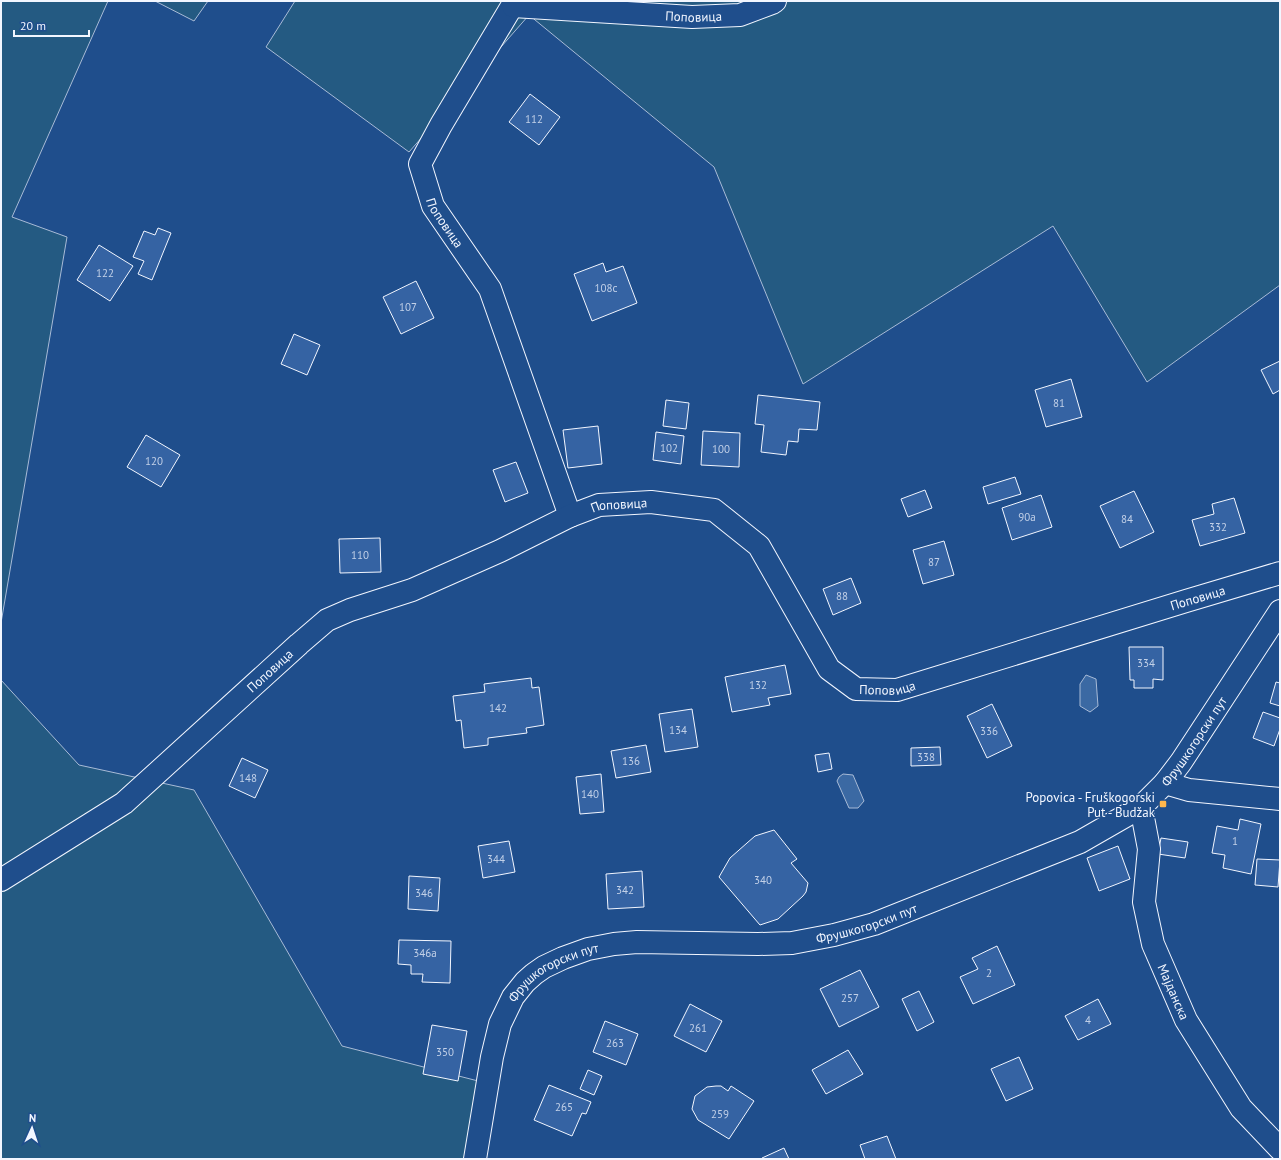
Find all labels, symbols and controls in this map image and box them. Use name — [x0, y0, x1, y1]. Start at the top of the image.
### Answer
street label: Поповица — [665, 7, 722, 26]
scale bar — [14, 12, 89, 38]
text: 20 m — [20, 18, 46, 33]
house number: 112 — [525, 112, 543, 126]
street label: Поповица — [422, 196, 467, 251]
house number: 122 — [96, 266, 114, 280]
house number: 108c — [595, 281, 618, 295]
house number: 107 — [399, 300, 417, 314]
house number: 81 — [1053, 396, 1065, 410]
house number: 102 — [660, 441, 678, 455]
house number: 100 — [712, 442, 730, 456]
house number: 120 — [145, 454, 163, 468]
street label: Поповица — [588, 494, 648, 516]
house number: 90a — [1018, 510, 1036, 524]
house number: 84 — [1121, 512, 1133, 526]
house number: 332 — [1209, 520, 1227, 534]
house number: 110 — [351, 548, 369, 562]
house number: 87 — [928, 555, 940, 569]
street label: Поповица — [1168, 582, 1227, 614]
house number: 88 — [836, 589, 848, 603]
street label: Поповица — [243, 646, 297, 696]
house number: 334 — [1137, 656, 1155, 670]
street label: Поповица — [859, 677, 918, 699]
house number: 132 — [749, 678, 767, 692]
street label: Фрушкогорски пут — [1158, 693, 1231, 790]
house number: 142 — [489, 701, 507, 715]
house number: 134 — [669, 723, 687, 737]
house number: 336 — [980, 724, 998, 738]
house number: 338 — [917, 750, 935, 764]
house number: 136 — [622, 754, 640, 768]
house number: 148 — [239, 771, 257, 785]
house number: 140 — [581, 787, 599, 801]
place label: Popovica - Fruškogorski Put - Budžak — [1026, 789, 1156, 821]
marker: Popovica - Fruškogorski Put - Budžak — [1158, 799, 1168, 809]
house number: 1 — [1232, 834, 1238, 848]
house number: 344 — [487, 852, 505, 866]
house number: 340 — [754, 873, 772, 887]
house number: 342 — [616, 883, 634, 897]
house number: 346 — [415, 886, 433, 900]
street label: Фрушкогорски пут — [814, 899, 920, 947]
street label: Фрушкогорски пут — [504, 939, 601, 1006]
house number: 346a — [413, 946, 437, 960]
street label: Мајданска — [1154, 961, 1193, 1023]
house number: 2 — [986, 966, 992, 980]
house number: 257 — [841, 991, 859, 1005]
house number: 4 — [1085, 1013, 1091, 1027]
house number: 261 — [689, 1021, 707, 1035]
house number: 263 — [606, 1036, 624, 1050]
house number: 350 — [436, 1045, 454, 1059]
house number: 265 — [555, 1100, 573, 1114]
house number: 259 — [711, 1107, 729, 1121]
north arrow — [12, 1108, 52, 1148]
text: N — [29, 1111, 37, 1125]

